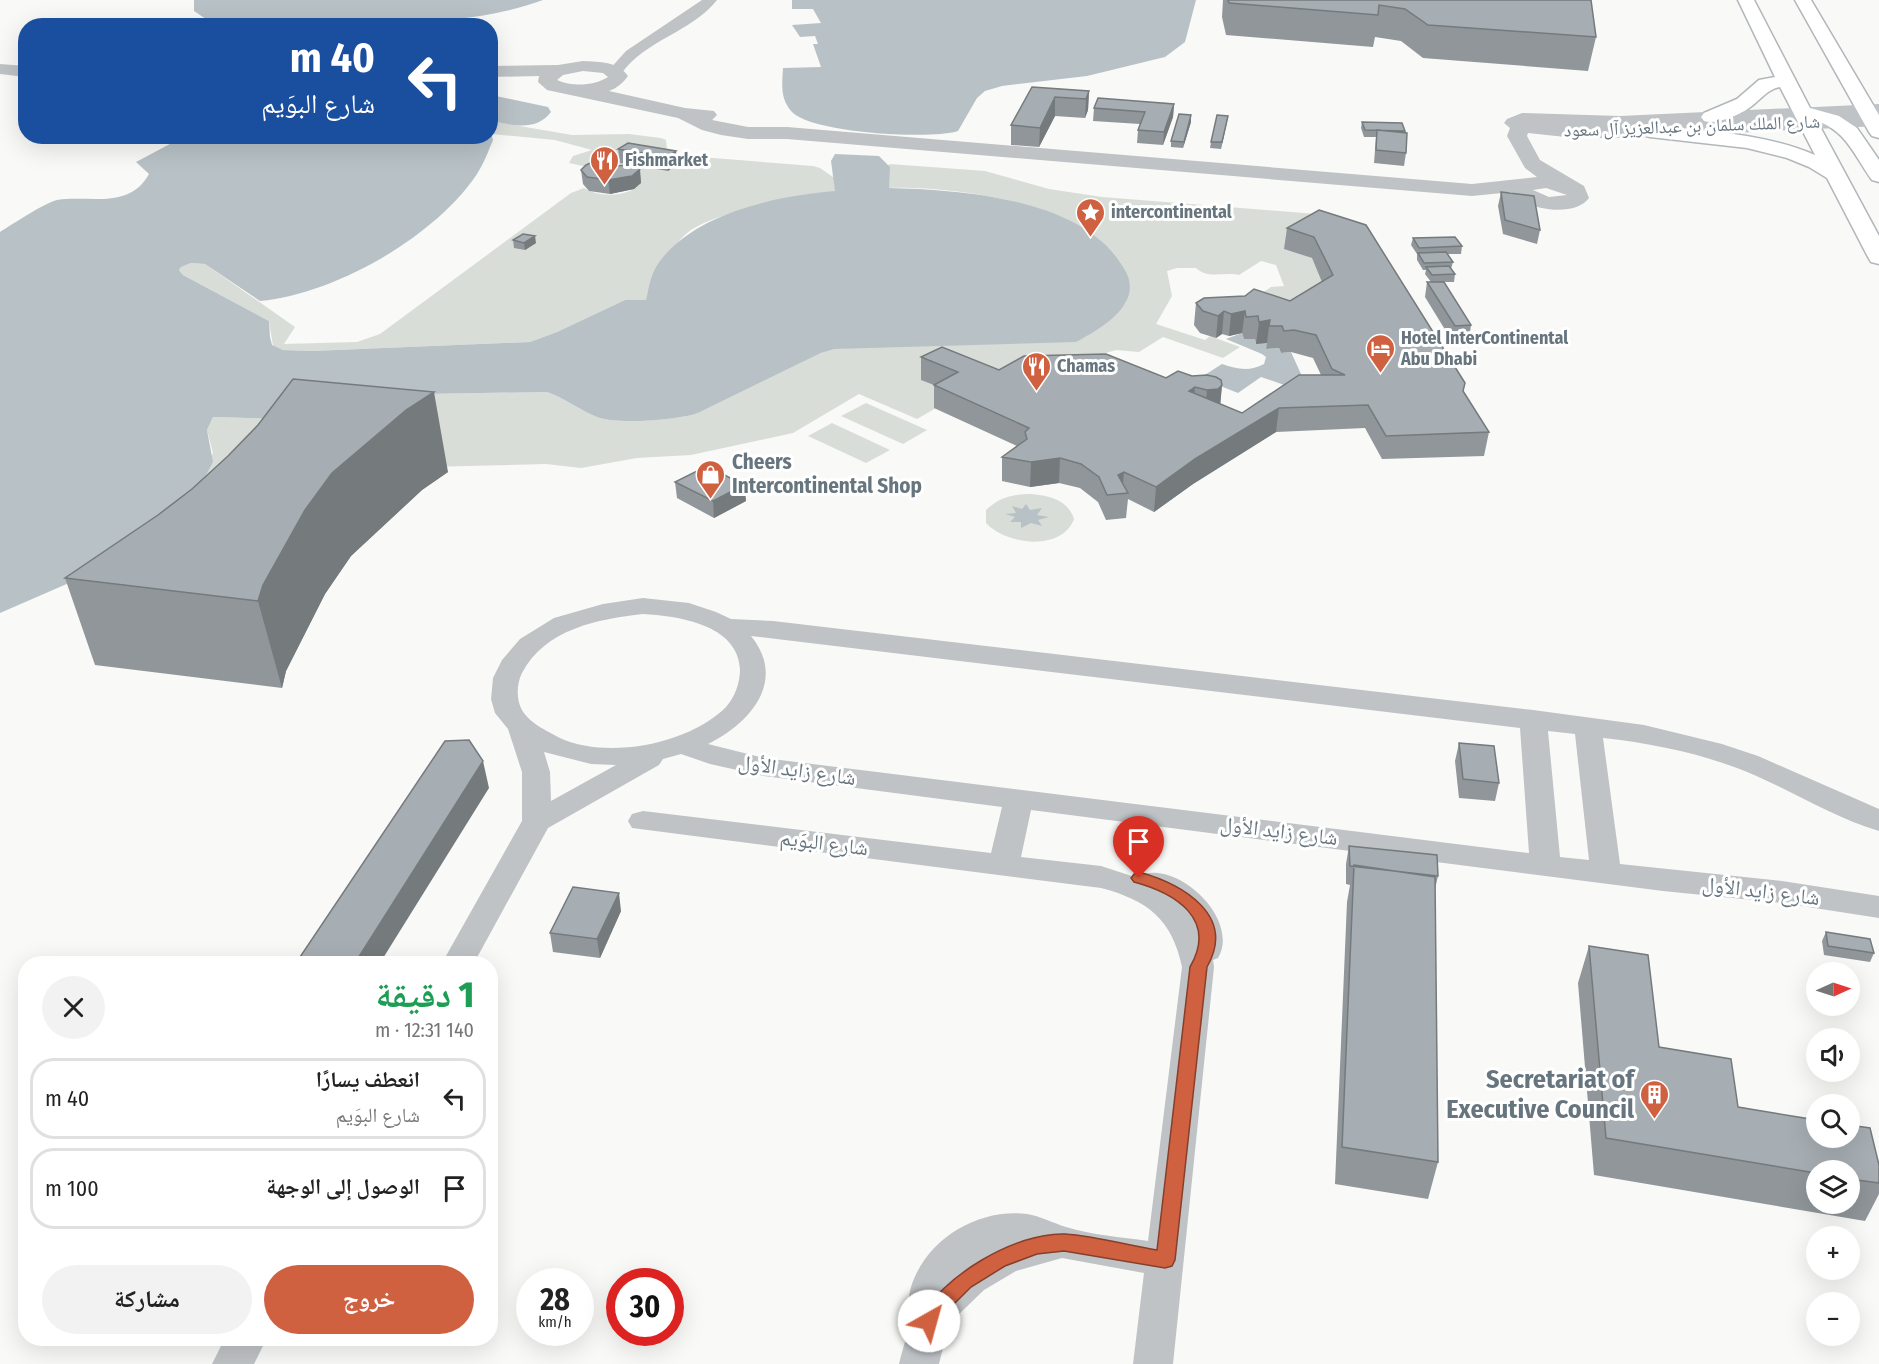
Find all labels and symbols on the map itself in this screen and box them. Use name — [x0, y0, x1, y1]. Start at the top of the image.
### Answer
street label: شارع الملك سلمان بن عبدالعزيز آل سعود — [1564, 111, 1820, 141]
restaurant icon: Fishmarket — [588, 144, 620, 186]
place label: Fishmarket — [625, 149, 709, 171]
place icon: intercontinental — [1074, 196, 1106, 238]
place label: intercontinental — [1111, 201, 1232, 223]
place label: Hotel InterContinental Abu Dhabi — [1400, 327, 1568, 370]
hotel icon: Hotel InterContinental Abu Dhabi — [1364, 332, 1396, 374]
restaurant icon: Chamas — [1020, 350, 1052, 392]
place label: Chamas — [1057, 355, 1115, 377]
place label: Cheers Intercontinental Shop — [732, 449, 922, 499]
shop icon: Cheers Intercontinental Shop — [695, 458, 727, 500]
street label: شارع زايد الأول — [737, 749, 857, 791]
street label: شارع زايد الأول — [1219, 811, 1339, 851]
pin — [1113, 816, 1164, 878]
street label: شارع البوَيم — [778, 825, 870, 862]
street label: شارع زايد الأول — [1701, 871, 1821, 911]
north arrow — [1806, 962, 1860, 1016]
place label: Secretariat of Executive Council — [1446, 1064, 1636, 1125]
building icon: Secretariat of Executive Council — [1639, 1078, 1671, 1120]
speed limit sign: 30 — [606, 1268, 684, 1346]
position arrow — [897, 1289, 961, 1353]

